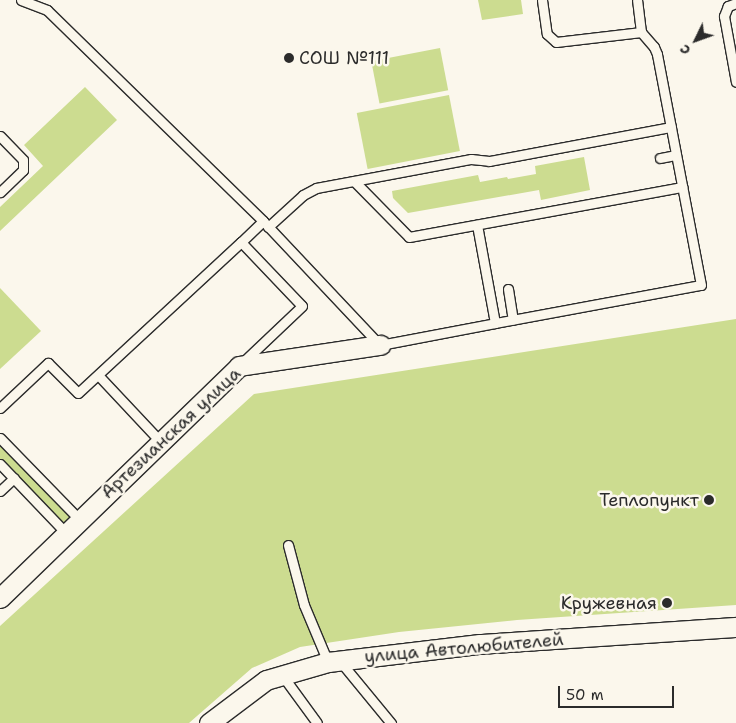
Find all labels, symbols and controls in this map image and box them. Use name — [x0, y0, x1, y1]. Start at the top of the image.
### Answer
north arrow — [671, 15, 721, 65]
text: С — [675, 41, 694, 59]
place label: СОШ №111 — [299, 47, 389, 69]
marker: СОШ №111 — [283, 52, 295, 64]
street label: Артезианская улица — [97, 363, 245, 503]
place label: Теплопункт — [599, 489, 699, 511]
marker: Теплопункт — [703, 494, 715, 506]
place label: Кружевная — [561, 592, 657, 614]
marker: Кружевная — [661, 597, 673, 609]
street label: улица Автолюбителей — [364, 629, 564, 667]
scale bar — [561, 676, 677, 708]
text: 50 m — [566, 685, 604, 705]

